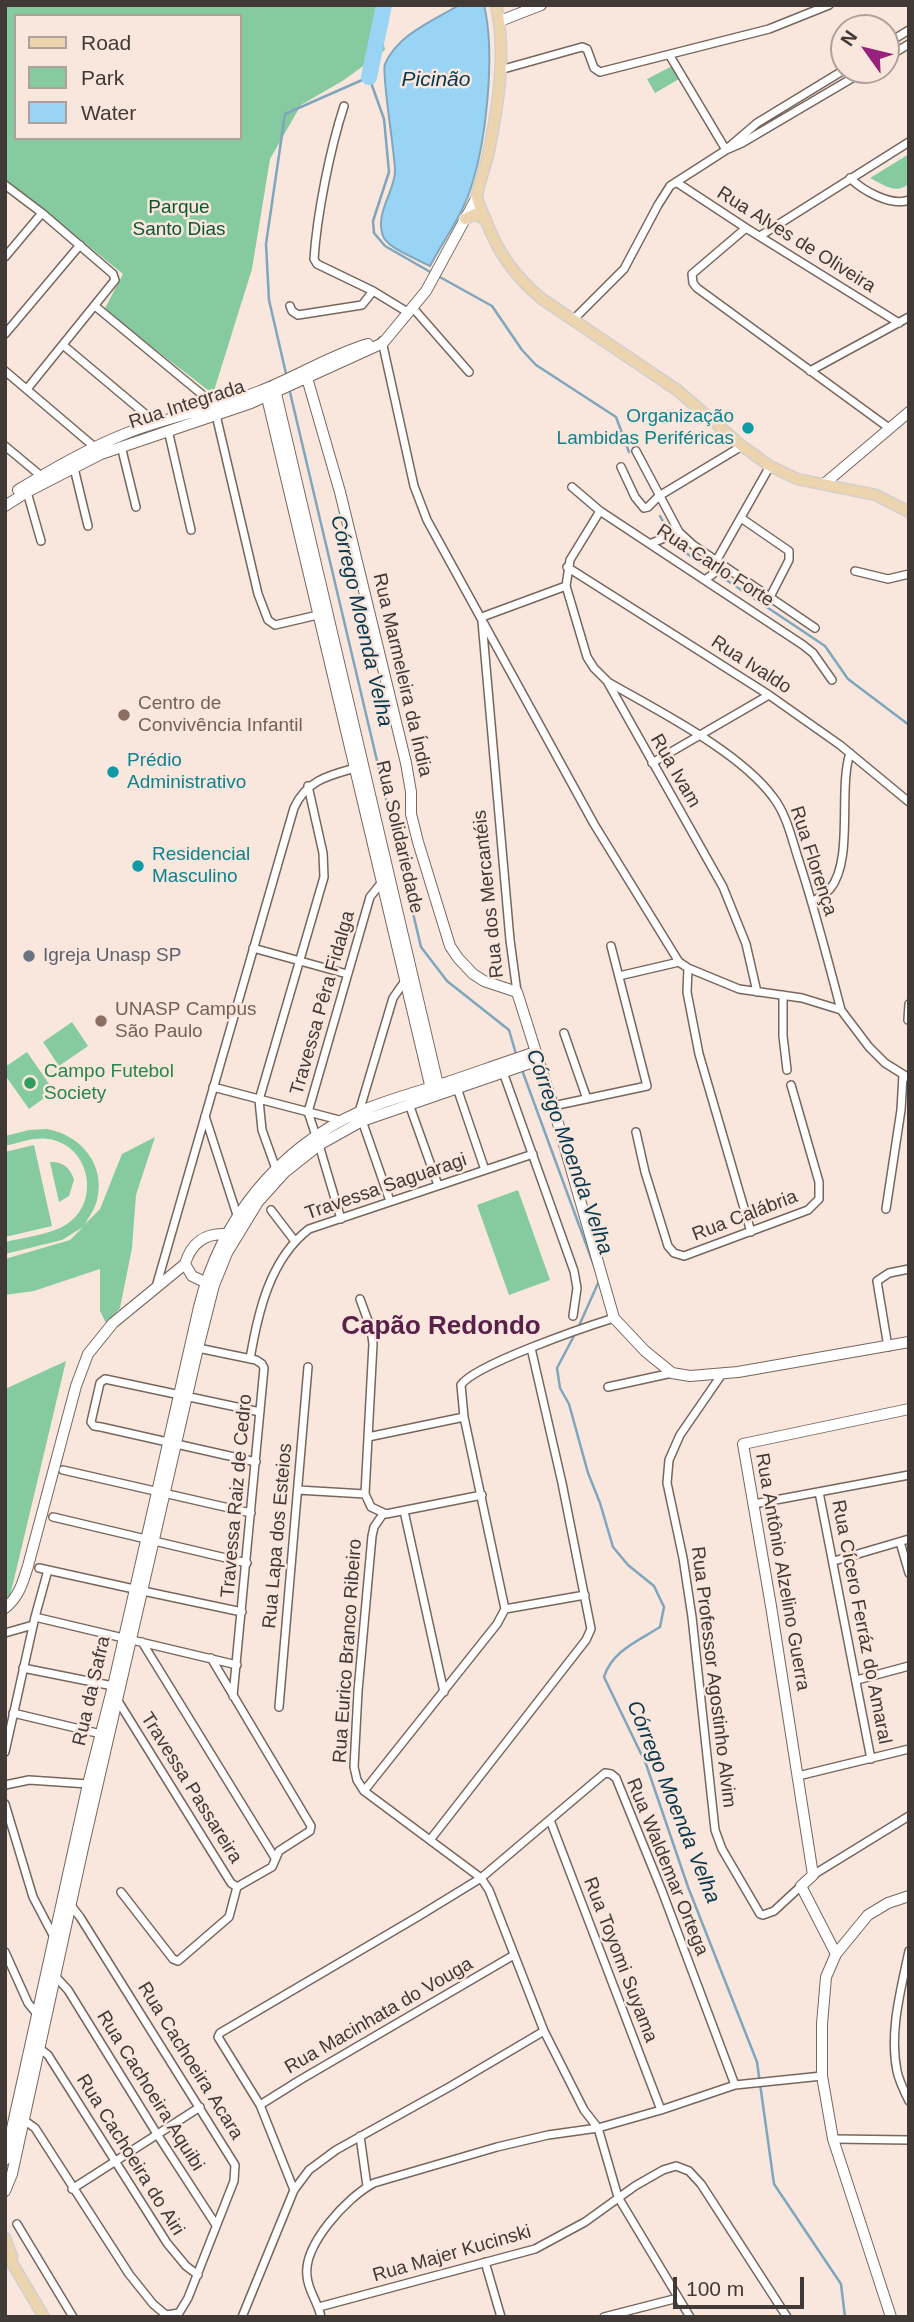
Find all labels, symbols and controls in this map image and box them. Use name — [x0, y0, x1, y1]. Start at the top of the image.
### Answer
legend — [14, 14, 242, 140]
north arrow — [830, 14, 900, 84]
text: N — [836, 27, 861, 50]
text: Road — [81, 31, 131, 54]
text: Park — [81, 66, 124, 89]
water label: Picinão — [402, 67, 470, 93]
text: Water — [81, 101, 136, 124]
street label: Rua Alves de Oliveira — [712, 182, 880, 298]
park label: Parque Santo Dias — [133, 197, 225, 241]
street label: Rua Integrada — [126, 376, 248, 434]
place label: Organização Lambidas Periféricas — [557, 406, 734, 450]
marker: Organização Lambidas Periféricas — [740, 420, 756, 436]
water label: Córrego Moenda Velha — [324, 513, 398, 729]
street label: Rua Carlo Forte — [652, 520, 778, 612]
street label: Rua Marmeleira da Índia — [367, 571, 437, 779]
street label: Rua Ivaldo — [707, 631, 795, 699]
place label: Centro de Convivência Infantil — [138, 693, 303, 737]
marker: Centro de Convivência Infantil — [116, 707, 132, 723]
street label: Rua Ivam — [645, 730, 705, 812]
place label: Prédio Administrativo — [127, 750, 246, 794]
street label: Rua Solidariedade — [370, 758, 428, 916]
marker: Prédio Administrativo — [105, 764, 121, 780]
street label: Rua Florença — [785, 803, 841, 919]
street label: Rua dos Mercantéis — [469, 809, 509, 979]
place label: Residencial Masculino — [152, 844, 250, 888]
marker: Residencial Masculino — [130, 858, 146, 874]
street label: Travessa Pêra Fidalga — [286, 908, 360, 1098]
place label: Igreja Unasp SP — [43, 945, 181, 967]
marker: Igreja Unasp SP — [21, 948, 37, 964]
place label: UNASP Campus São Paulo — [115, 999, 256, 1043]
marker: UNASP Campus São Paulo — [93, 1013, 109, 1029]
water label: Córrego Moenda Velha — [520, 1046, 618, 1258]
place label: Campo Futebol Society — [44, 1061, 174, 1105]
marker: Campo Futebol Society — [22, 1075, 38, 1091]
street label: Travessa Saguaragi — [302, 1149, 470, 1225]
street label: Rua Calábria — [689, 1185, 801, 1247]
district label: Capão Redondo — [341, 1311, 541, 1343]
street label: Travessa Raiz de Cedro — [217, 1393, 257, 1599]
street label: Rua Lapa dos Esteios — [259, 1442, 297, 1630]
street label: Rua Antônio Alzelino Guerra — [750, 1451, 814, 1693]
street label: Rua Cícero Ferráz do Amaral — [826, 1498, 896, 1746]
street label: Rua Eurico Branco Ribeiro — [329, 1538, 367, 1764]
street label: Rua Professor Agostinho Alvim — [686, 1545, 740, 1809]
street label: Rua da Safra — [68, 1634, 116, 1748]
water label: Córrego Moenda Velha — [621, 1697, 725, 1907]
street label: Travessa Passareira — [135, 1708, 247, 1868]
street label: Rua Waldemar Ortega — [621, 1775, 713, 1959]
street label: Rua Toyomi Suyama — [578, 1874, 662, 2046]
street label: Rua Macinhata do Vouga — [281, 1953, 477, 2079]
street label: Rua Cachoeira Acara — [132, 1978, 248, 2144]
street label: Rua Cachoeira Aquibi — [91, 2007, 209, 2175]
street label: Rua Cachoeira do Airi — [71, 2070, 189, 2240]
street label: Rua Majer Kucinski — [370, 2220, 534, 2288]
scale bar — [676, 2262, 807, 2306]
text: 100 m — [686, 2277, 744, 2300]

